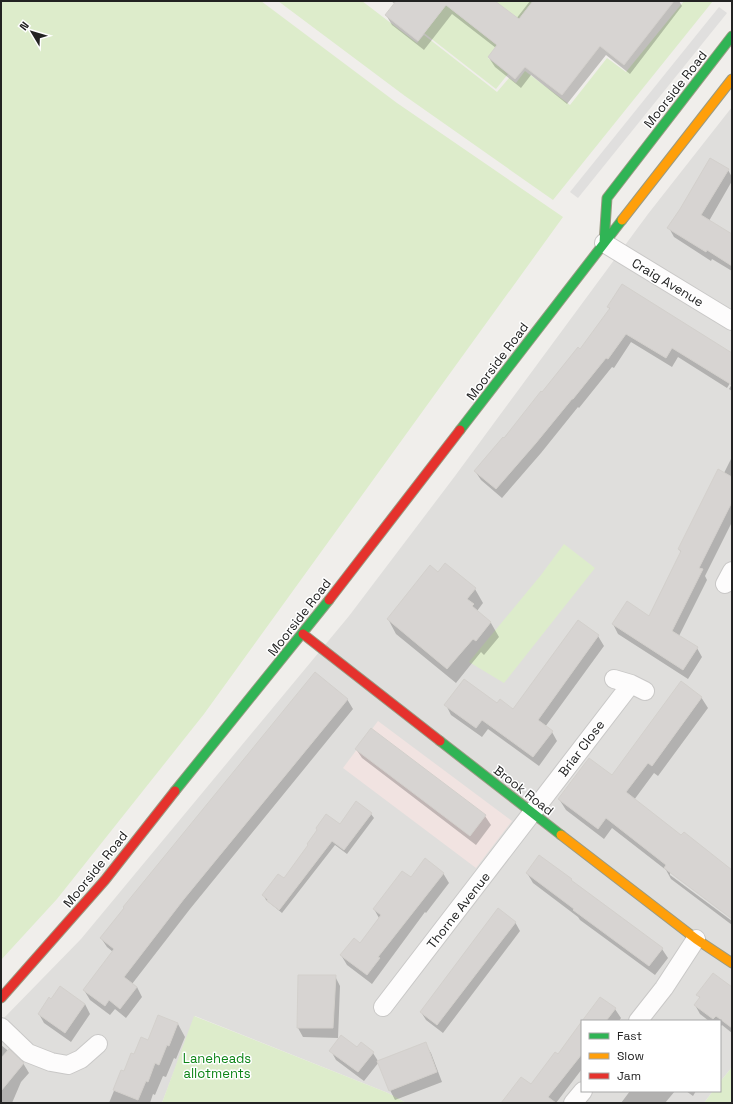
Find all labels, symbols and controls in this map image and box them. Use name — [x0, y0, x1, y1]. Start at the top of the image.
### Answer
north arrow — [12, 12, 52, 52]
text: N — [16, 19, 32, 33]
street label: Moorside Road — [640, 47, 711, 131]
street label: Craig Avenue — [629, 254, 707, 311]
street label: Moorside Road — [462, 319, 532, 404]
street label: Moorside Road — [264, 575, 335, 659]
street label: Briar Close — [555, 717, 608, 780]
street label: Brook Road — [490, 762, 557, 819]
street label: Moorside Road — [59, 828, 131, 911]
street label: Thorne Avenue — [423, 868, 494, 952]
legend — [581, 1020, 721, 1092]
text: Fast — [617, 1028, 642, 1044]
text: Slow — [617, 1048, 644, 1064]
park label: Laneheads allotments — [183, 1050, 251, 1082]
text: Jam — [617, 1068, 641, 1084]

